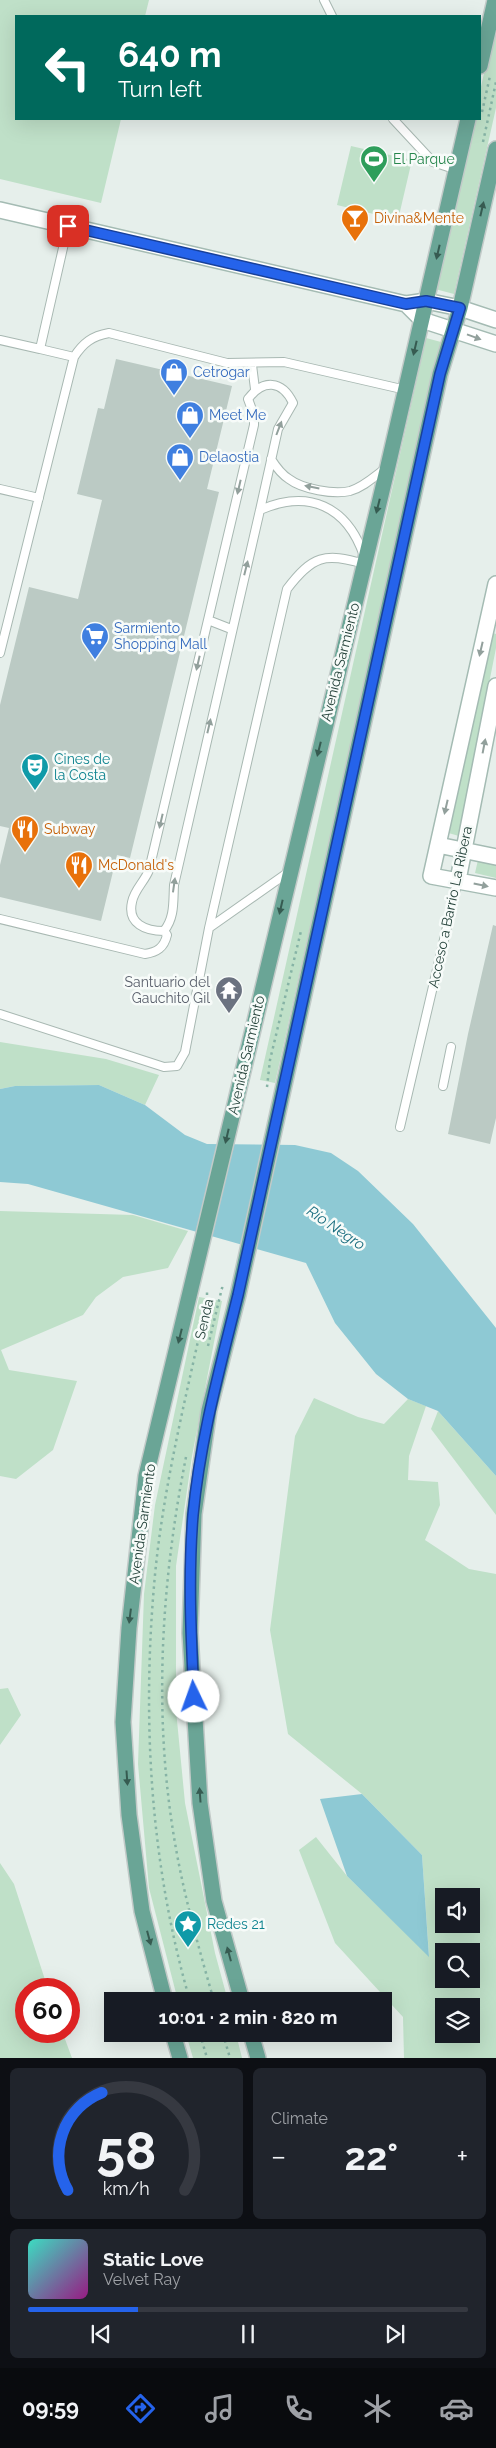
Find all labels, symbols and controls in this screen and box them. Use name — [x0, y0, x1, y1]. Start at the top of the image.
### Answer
text: 640 m — [118, 34, 222, 75]
icon: left — [35, 35, 100, 100]
text: Turn left — [118, 76, 202, 102]
sports icon: El Parque — [359, 144, 389, 183]
place label: El Parque — [393, 151, 455, 167]
one-way arrow — [478, 202, 486, 217]
bar icon: Divina&Mente — [340, 203, 370, 242]
pin — [47, 205, 89, 247]
place label: Divina&Mente — [374, 210, 464, 226]
icon: arrive — [54, 212, 82, 240]
one-way arrow — [434, 244, 442, 259]
one-way arrow — [467, 333, 482, 341]
one-way arrow — [411, 341, 419, 357]
shop icon: Cetrogar — [159, 357, 189, 396]
place label: Cetrogar — [193, 364, 250, 380]
shop icon: Meet Me — [175, 400, 205, 439]
place label: Meet Me — [209, 407, 266, 423]
one-way arrow — [275, 420, 283, 435]
shop icon: Delaostia — [165, 442, 195, 481]
place label: Delaostia — [199, 449, 259, 465]
one-way arrow — [235, 480, 243, 495]
one-way arrow — [305, 483, 320, 491]
one-way arrow — [374, 499, 382, 514]
one-way arrow — [242, 561, 250, 576]
street label: Avenida Sarmiento — [318, 601, 362, 723]
place label: Sarmiento Shopping Mall — [114, 620, 207, 652]
supermarket icon: Sarmiento Shopping Mall — [80, 621, 110, 660]
one-way arrow — [477, 641, 485, 656]
one-way arrow — [194, 655, 202, 670]
one-way arrow — [205, 719, 213, 734]
one-way arrow — [480, 738, 488, 754]
one-way arrow — [315, 742, 323, 757]
place label: Cines de la Costa — [54, 751, 110, 783]
theatre icon: Cines de la Costa — [20, 752, 50, 791]
one-way arrow — [442, 800, 450, 815]
one-way arrow — [157, 813, 165, 828]
restaurant icon: Subway — [10, 814, 40, 853]
place label: Subway — [44, 821, 96, 837]
street label: Acceso a Barrio La Ribera — [425, 825, 475, 989]
restaurant icon: McDonald's — [64, 850, 94, 889]
place label: McDonald's — [98, 857, 174, 873]
one-way arrow — [171, 877, 179, 893]
one-way arrow — [473, 881, 488, 889]
one-way arrow — [277, 900, 285, 915]
place label: Santuario del Gauchito Gil — [125, 974, 210, 1006]
temple icon: Santuario del Gauchito Gil — [214, 975, 244, 1014]
street label: Avenida Sarmiento — [225, 994, 267, 1116]
one-way arrow — [223, 1129, 231, 1144]
water label: Río Negro — [303, 1202, 369, 1254]
street label: Senda — [192, 1297, 216, 1341]
one-way arrow — [176, 1328, 184, 1343]
street label: Avenida Sarmiento — [126, 1463, 158, 1585]
one-way arrow — [126, 1608, 134, 1624]
position arrow — [167, 1670, 219, 1722]
one-way arrow — [123, 1770, 131, 1786]
one-way arrow — [195, 1787, 203, 1803]
map controls — [435, 1888, 480, 2043]
button: sound — [435, 1888, 480, 1933]
place icon: Redes 21 — [173, 1909, 203, 1948]
place label: Redes 21 — [207, 1916, 265, 1932]
one-way arrow — [145, 1931, 153, 1946]
button: search — [435, 1943, 480, 1988]
one-way arrow — [225, 1947, 233, 1962]
speed limit sign: 60 — [15, 1978, 80, 2043]
button: layers — [435, 1998, 480, 2043]
text: 10:01 · 2 min · 820 m — [159, 2006, 337, 2028]
text: Climate — [271, 2109, 328, 2128]
text: 58 — [96, 2120, 157, 2181]
text: 22° — [345, 2134, 398, 2179]
text: − — [271, 2140, 286, 2173]
text: + — [456, 2140, 468, 2173]
text: km/h — [103, 2178, 150, 2199]
text: Static Love — [103, 2248, 204, 2270]
text: Velvet Ray — [103, 2270, 181, 2289]
icon: previous — [87, 2320, 115, 2348]
icon: pause — [234, 2320, 262, 2348]
icon: next — [381, 2320, 409, 2348]
icon: directions — [123, 2391, 158, 2426]
icon: music — [202, 2391, 237, 2426]
icon: phone — [281, 2391, 316, 2426]
icon: climate — [360, 2391, 395, 2426]
icon: car — [439, 2391, 474, 2426]
text: 09:59 — [22, 2395, 79, 2421]

